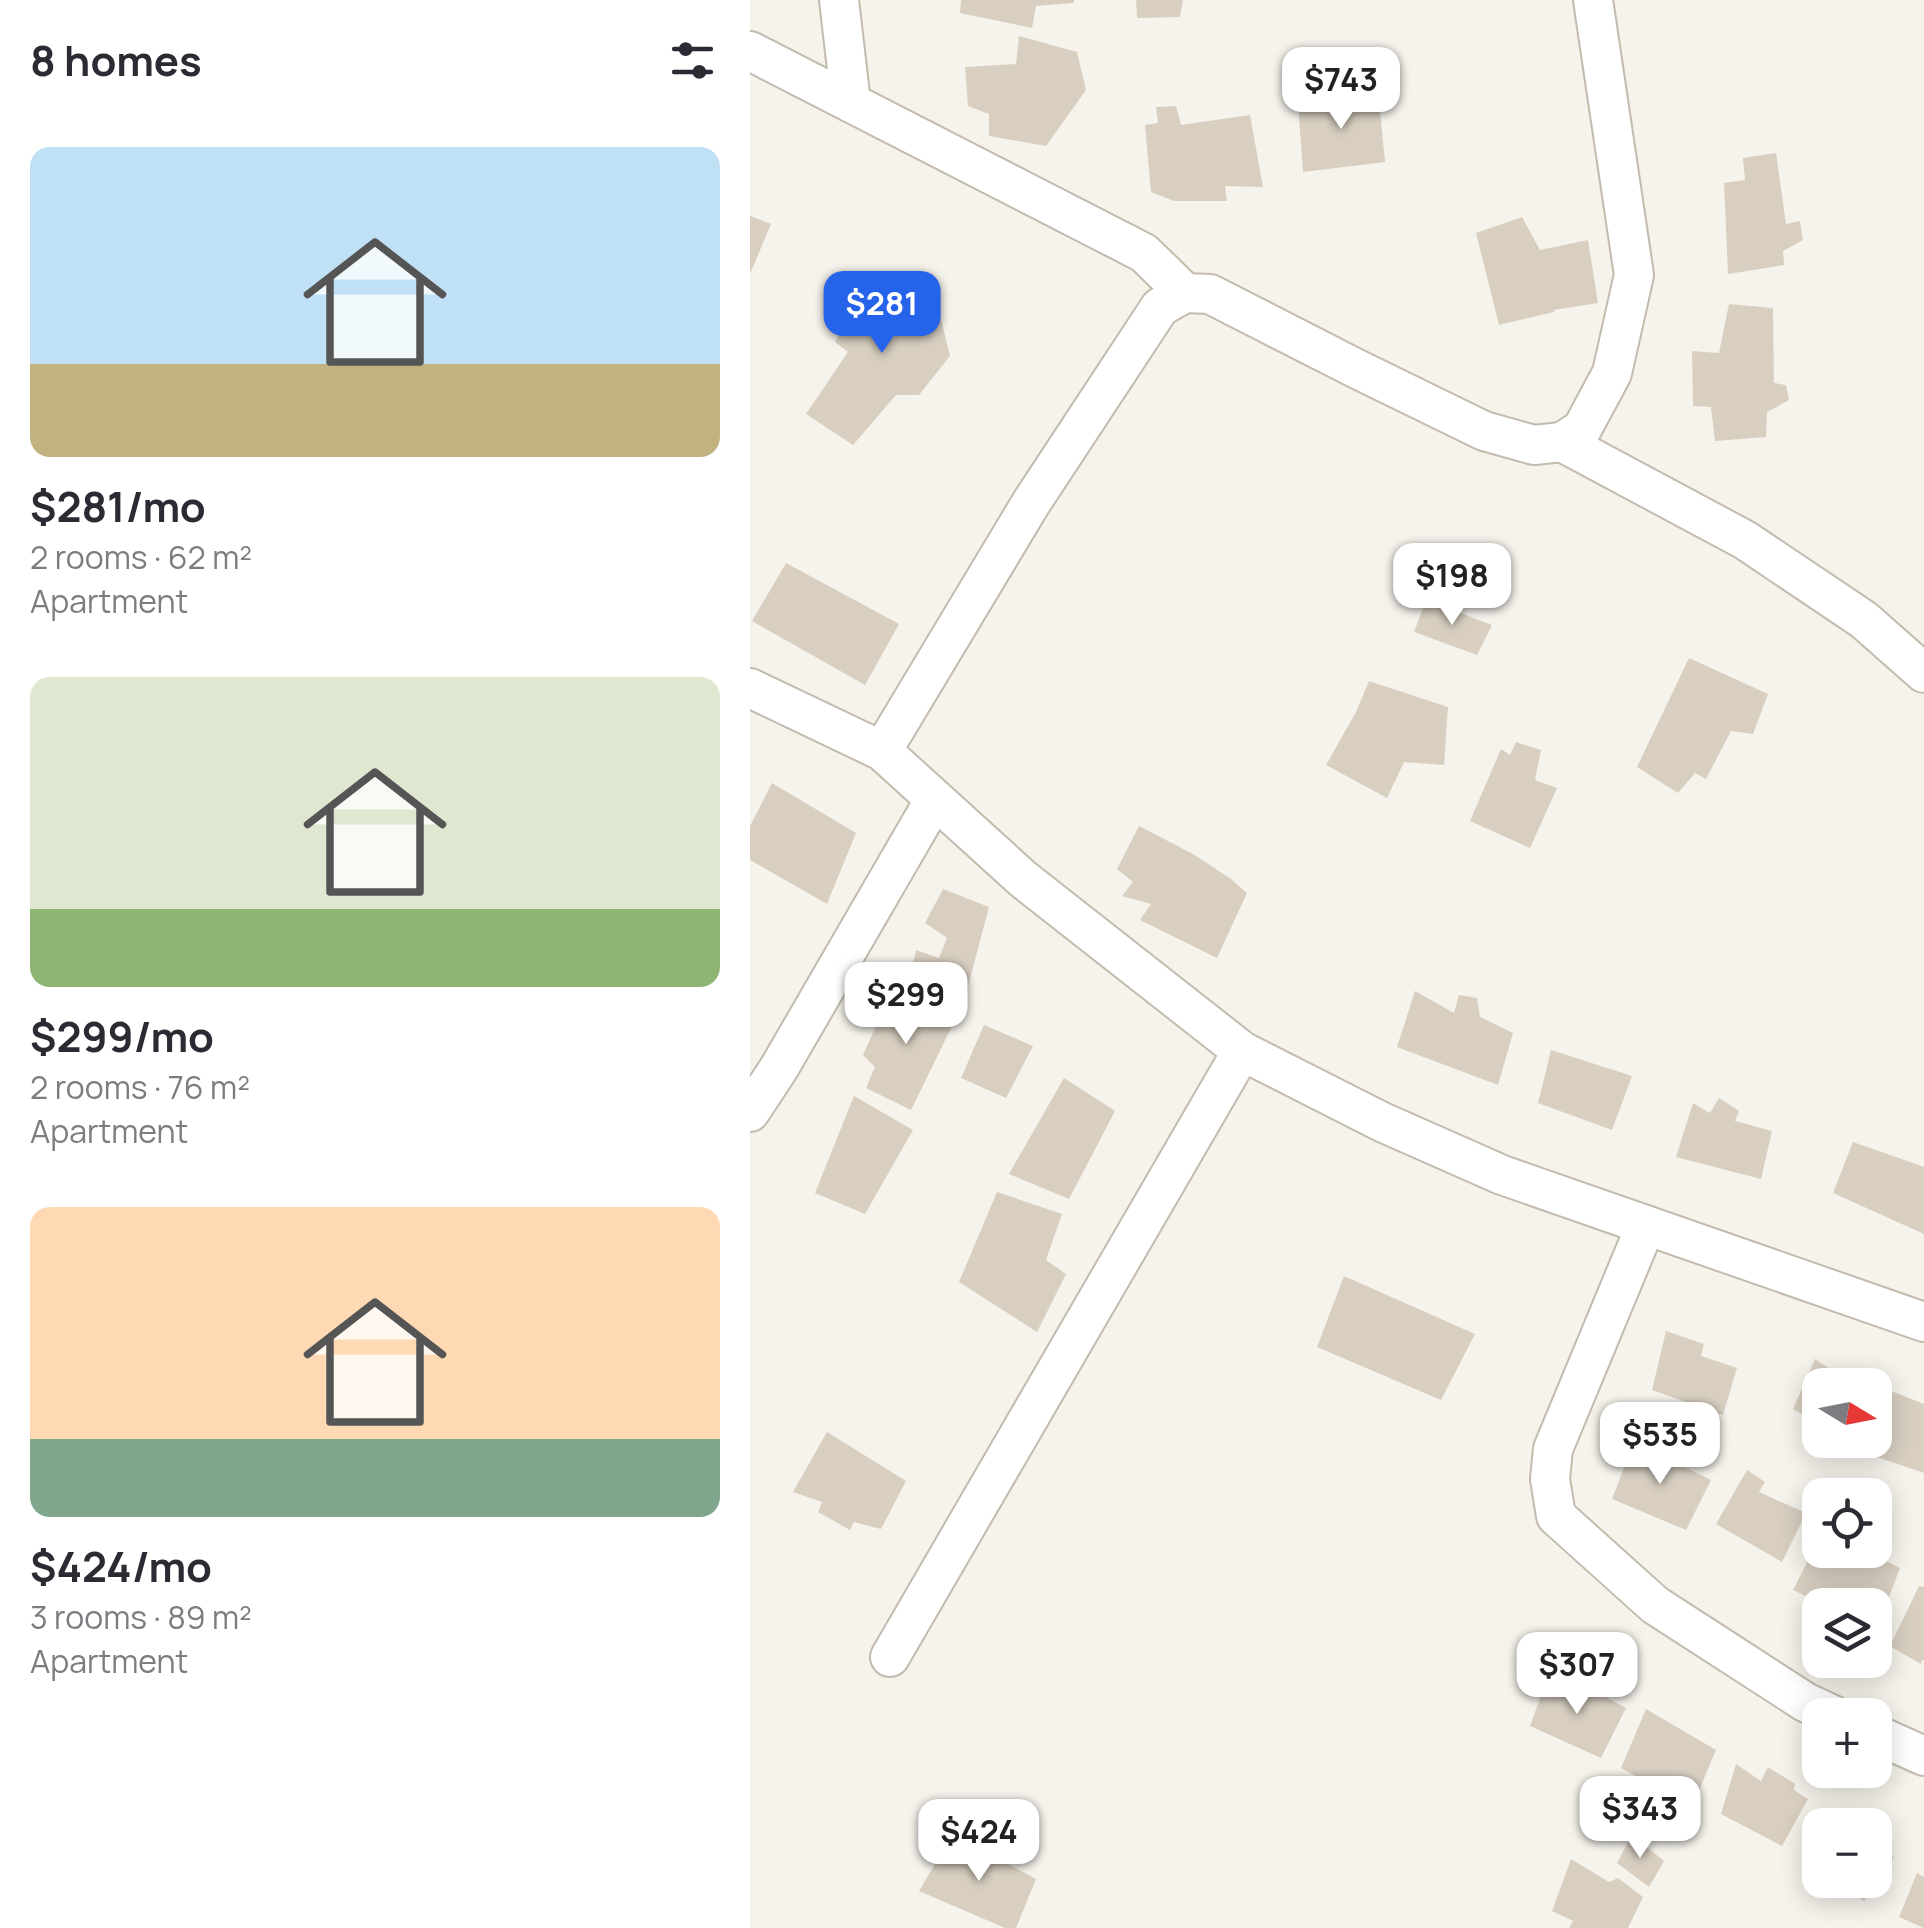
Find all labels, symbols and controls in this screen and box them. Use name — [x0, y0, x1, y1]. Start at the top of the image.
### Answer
text: 8 homes — [30, 31, 202, 89]
icon: filters — [665, 33, 720, 88]
pin: $743 — [1282, 47, 1400, 132]
text: $743 — [1304, 57, 1378, 101]
icon: home — [285, 212, 465, 392]
pin: $281 — [823, 271, 941, 356]
text: $281 — [846, 281, 918, 325]
text: $281/mo — [30, 477, 206, 535]
text: 2 rooms · 62 m² — [30, 535, 252, 579]
pin: $198 — [1393, 543, 1511, 628]
text: $198 — [1415, 553, 1489, 597]
text: Apartment — [30, 579, 188, 623]
icon: home — [285, 742, 465, 922]
pin: $299 — [847, 962, 965, 1047]
text: $299 — [867, 972, 945, 1016]
text: $299/mo — [30, 1007, 214, 1065]
text: 2 rooms · 76 m² — [30, 1065, 250, 1109]
text: Apartment — [30, 1109, 188, 1153]
icon: home — [285, 1272, 465, 1452]
north arrow — [1802, 1368, 1892, 1458]
map controls — [1802, 1368, 1892, 1898]
pin: $535 — [1601, 1402, 1719, 1487]
text: $535 — [1622, 1412, 1698, 1456]
button: locate — [1802, 1478, 1892, 1568]
text: $424/mo — [30, 1537, 212, 1595]
button: layers — [1802, 1588, 1892, 1678]
text: 3 rooms · 89 m² — [30, 1595, 252, 1639]
pin: $307 — [1518, 1632, 1636, 1717]
text: Apartment — [30, 1639, 188, 1683]
text: $307 — [1539, 1642, 1615, 1686]
button: + — [1802, 1698, 1892, 1788]
pin: $343 — [1581, 1776, 1699, 1861]
text: $343 — [1602, 1786, 1678, 1830]
pin: $424 — [920, 1799, 1038, 1884]
button: − — [1802, 1808, 1892, 1898]
text: $424 — [940, 1809, 1018, 1853]

